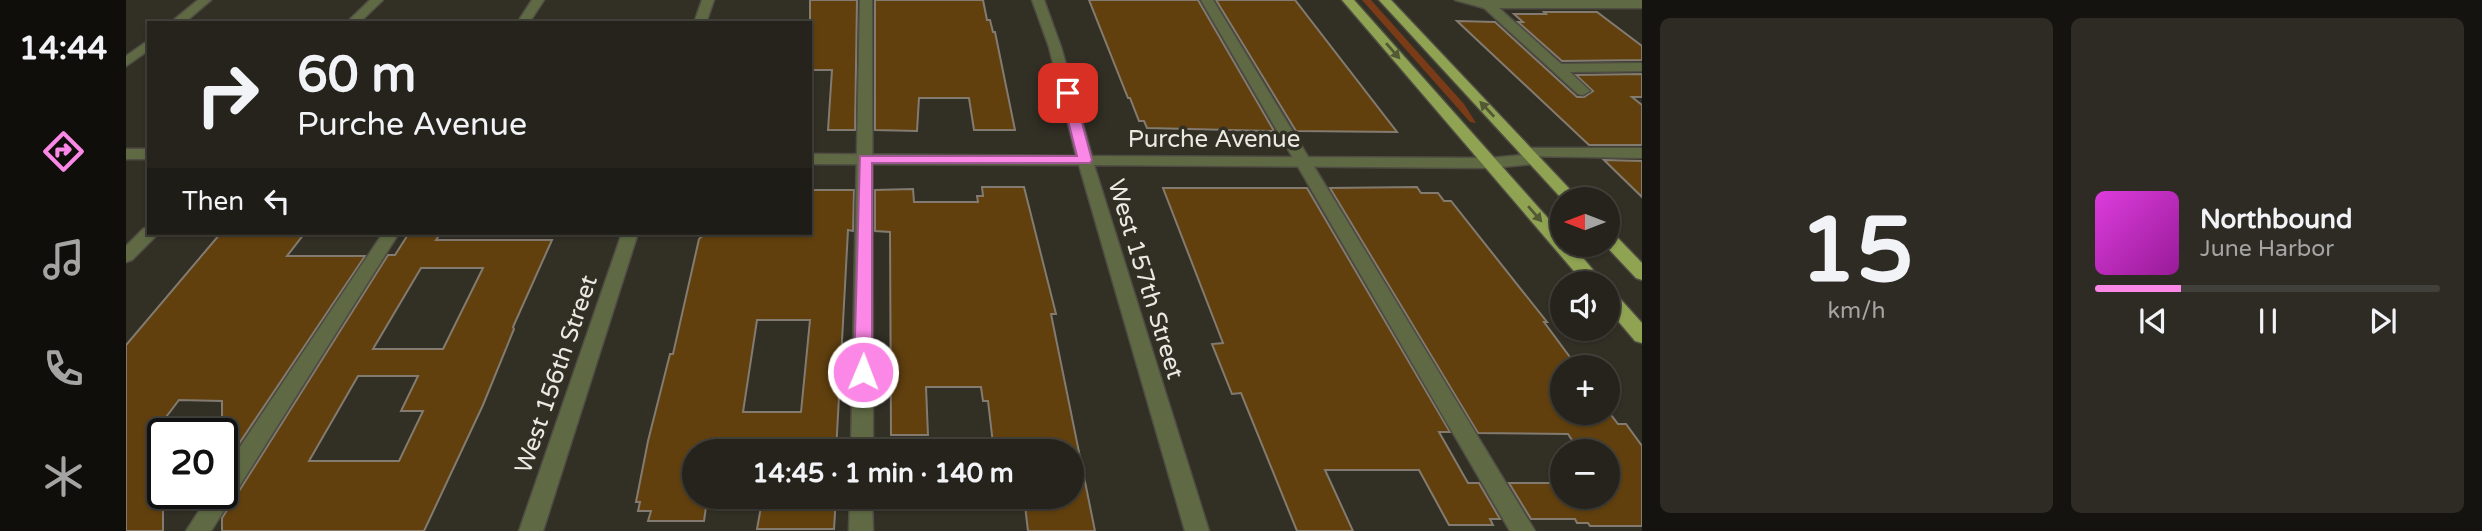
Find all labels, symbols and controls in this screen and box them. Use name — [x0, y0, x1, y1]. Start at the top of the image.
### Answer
text: 14:44 — [19, 30, 107, 68]
one-way arrow — [1385, 43, 1400, 60]
text: 60 m — [297, 46, 416, 105]
icon: right — [182, 49, 273, 140]
pin — [1038, 63, 1098, 123]
icon: arrive — [1049, 74, 1087, 112]
one-way arrow — [1479, 101, 1495, 118]
text: Purche Avenue — [297, 106, 527, 144]
street label: Purche Avenue — [1128, 125, 1300, 154]
icon: directions — [39, 127, 88, 176]
street label: West 157th Street — [1101, 176, 1190, 383]
icon: left — [258, 182, 296, 220]
text: Then — [182, 186, 244, 217]
north arrow — [1550, 187, 1620, 257]
map controls — [1550, 187, 1620, 509]
text: 15 — [1799, 196, 1914, 306]
text: Northbound — [2200, 204, 2352, 235]
one-way arrow — [1527, 205, 1543, 223]
icon: music — [39, 235, 88, 284]
text: June Harbor — [2200, 235, 2334, 263]
street label: West 156th Street — [509, 271, 604, 477]
button: sound — [1550, 271, 1620, 341]
text: km/h — [1828, 297, 1885, 325]
icon: previous — [2134, 302, 2172, 340]
icon: pause — [2249, 302, 2287, 340]
icon: next — [2364, 302, 2402, 340]
position arrow — [826, 335, 900, 409]
icon: phone — [39, 344, 88, 393]
button: + — [1550, 355, 1620, 425]
speed limit sign: 20 — [147, 418, 238, 509]
button: − — [1550, 439, 1620, 509]
icon: climate — [39, 452, 88, 501]
text: 14:45 · 1 min · 140 m — [752, 458, 1014, 489]

